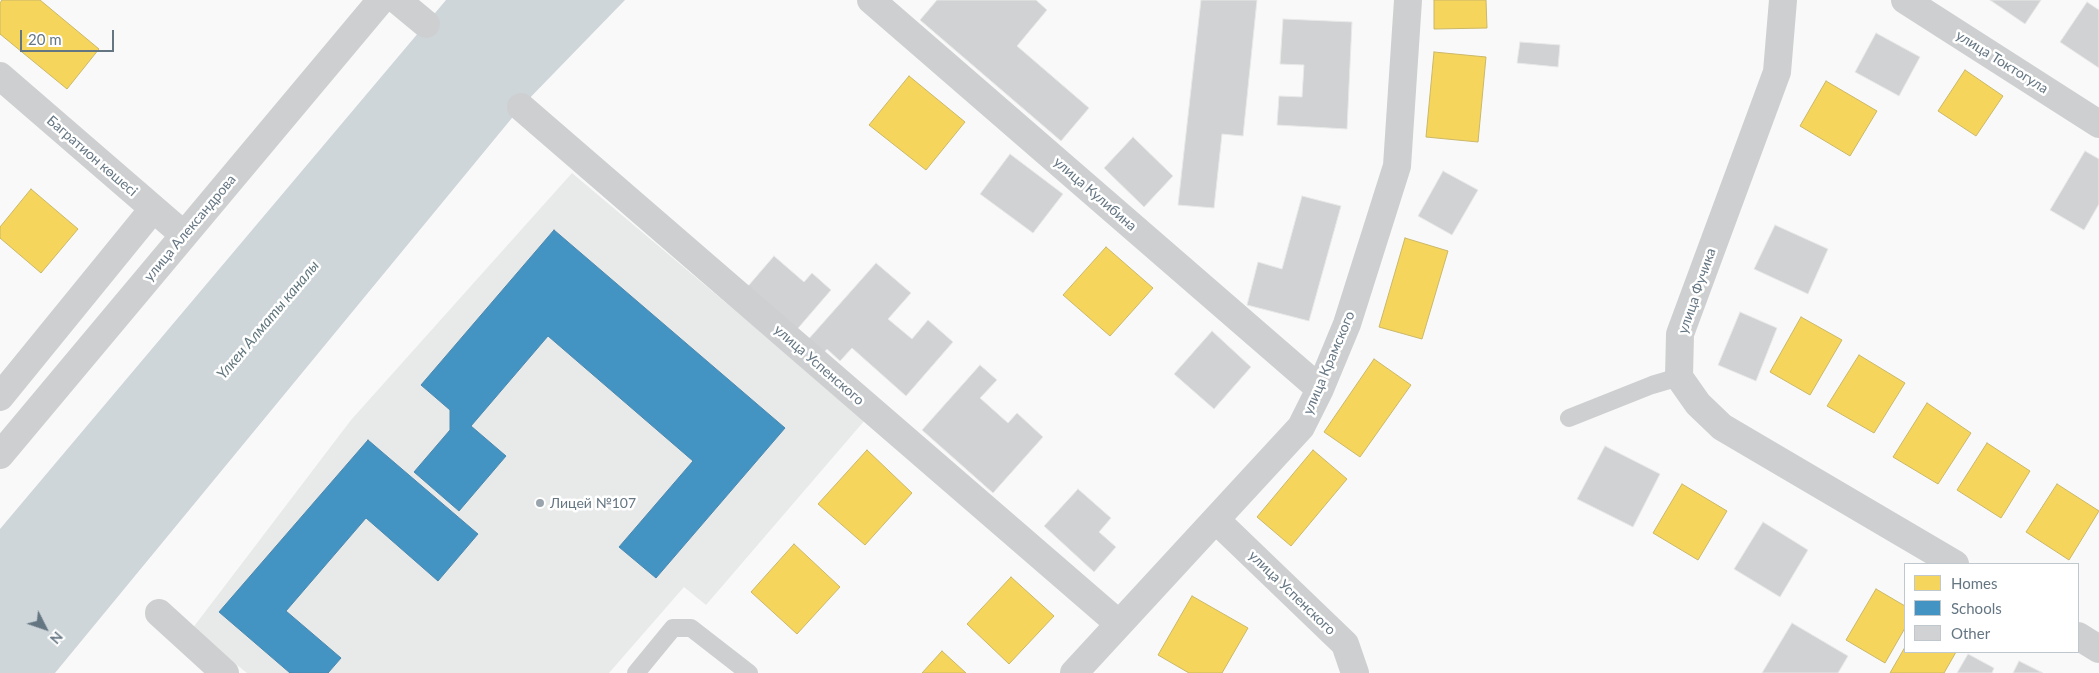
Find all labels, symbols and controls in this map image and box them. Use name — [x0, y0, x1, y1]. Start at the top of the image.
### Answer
scale bar — [22, 20, 116, 52]
street label: улица Токтогула — [1953, 27, 2051, 97]
text: 20 m — [28, 30, 62, 48]
street label: Багратион көшесі — [43, 112, 141, 200]
street label: улица Кулибина — [1050, 153, 1140, 235]
street label: улица Александрова — [141, 171, 239, 285]
street label: улица Фучика — [1674, 246, 1720, 336]
water label: Үлкен Алматы каналы — [213, 257, 323, 383]
street label: улица Крамского — [1300, 309, 1358, 417]
street label: улица Успенского — [770, 321, 868, 409]
place label: Лицей №107 — [550, 495, 636, 511]
marker: Лицей №107 — [534, 497, 546, 509]
street label: улица Успенского — [1245, 547, 1339, 639]
legend — [1904, 563, 2079, 653]
text: Homes — [1951, 574, 1997, 592]
text: Schools — [1951, 599, 2002, 617]
north arrow — [20, 603, 70, 653]
text: Other — [1951, 624, 1990, 642]
text: N — [47, 629, 67, 648]

